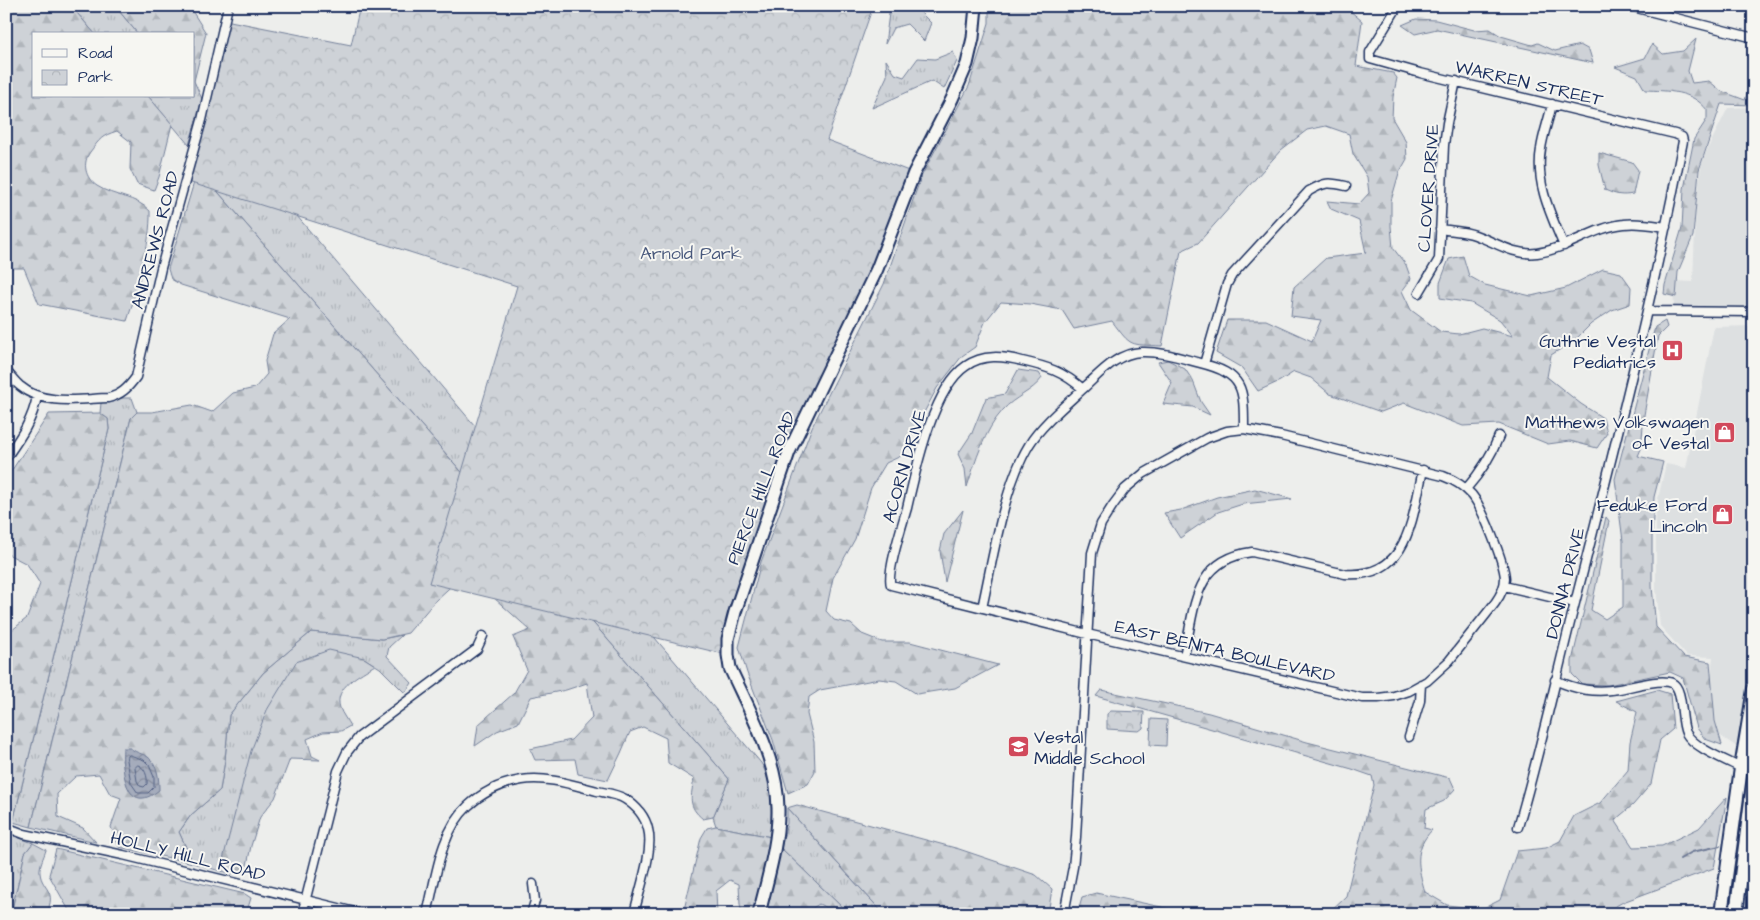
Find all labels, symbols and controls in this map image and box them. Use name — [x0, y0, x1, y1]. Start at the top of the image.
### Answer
legend — [32, 32, 195, 98]
text: Road — [78, 43, 113, 64]
street label: WARREN STREET — [1452, 54, 1606, 113]
text: Park — [78, 67, 113, 88]
street label: CLOVER DRIVE — [1412, 123, 1445, 253]
street label: ANDREWS ROAD — [125, 168, 186, 312]
park label: Arnold Park — [640, 241, 742, 266]
place label: Guthrie Vestal Pediatrics — [1539, 329, 1656, 375]
hospital icon: Guthrie Vestal Pediatrics — [1660, 339, 1684, 363]
street label: ACORN DRIVE — [876, 406, 933, 526]
street label: PIERCE HILL ROAD — [721, 408, 802, 568]
place label: Matthews Volkswagen of Vestal — [1525, 410, 1709, 456]
shop icon: Matthews Volkswagen of Vestal — [1713, 420, 1737, 444]
place label: Feduke Ford Lincoln — [1597, 493, 1707, 539]
shop icon: Feduke Ford Lincoln — [1711, 503, 1735, 527]
street label: DONNA DRIVE — [1540, 524, 1592, 642]
street label: EAST BENITA BOULEVARD — [1112, 614, 1338, 689]
place label: Vestal Middle School — [1034, 725, 1145, 771]
school or university icon: Vestal Middle School — [1006, 735, 1030, 759]
street label: HOLLY HILL ROAD — [108, 825, 268, 888]

